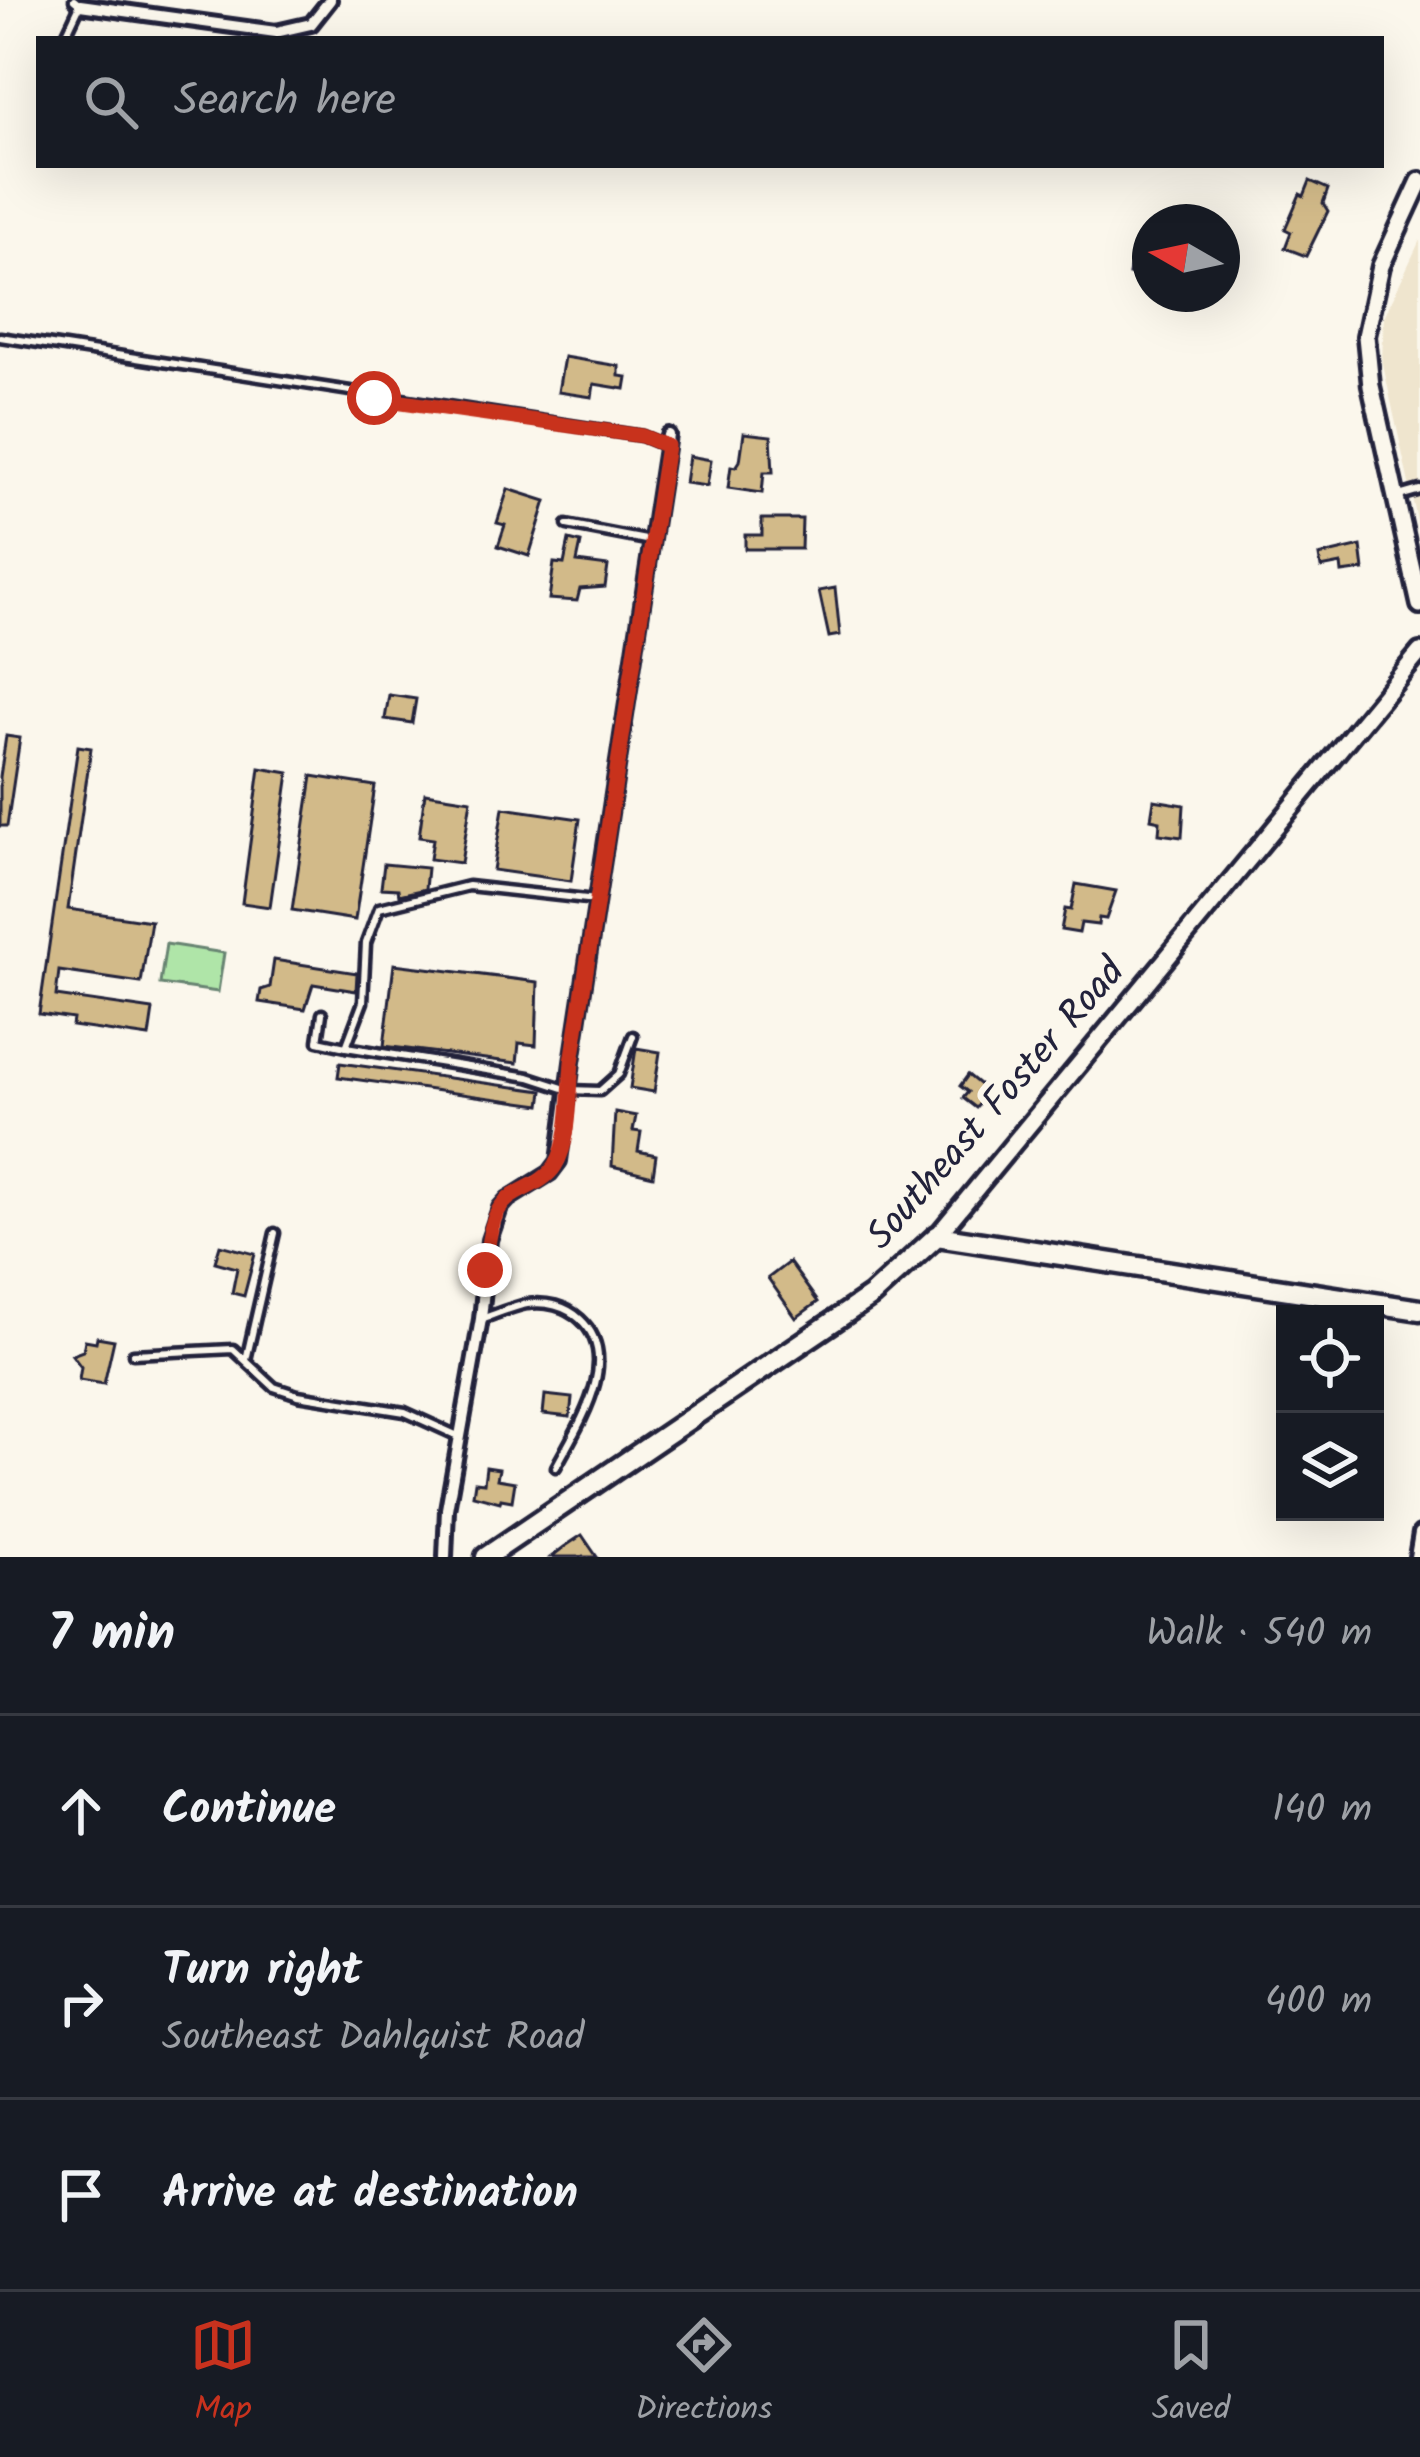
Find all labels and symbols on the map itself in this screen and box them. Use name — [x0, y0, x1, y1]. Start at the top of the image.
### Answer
north arrow — [1132, 204, 1240, 312]
route start — [347, 371, 401, 425]
street label: Southeast Foster Road — [852, 944, 1143, 1265]
route end — [458, 1243, 512, 1297]

